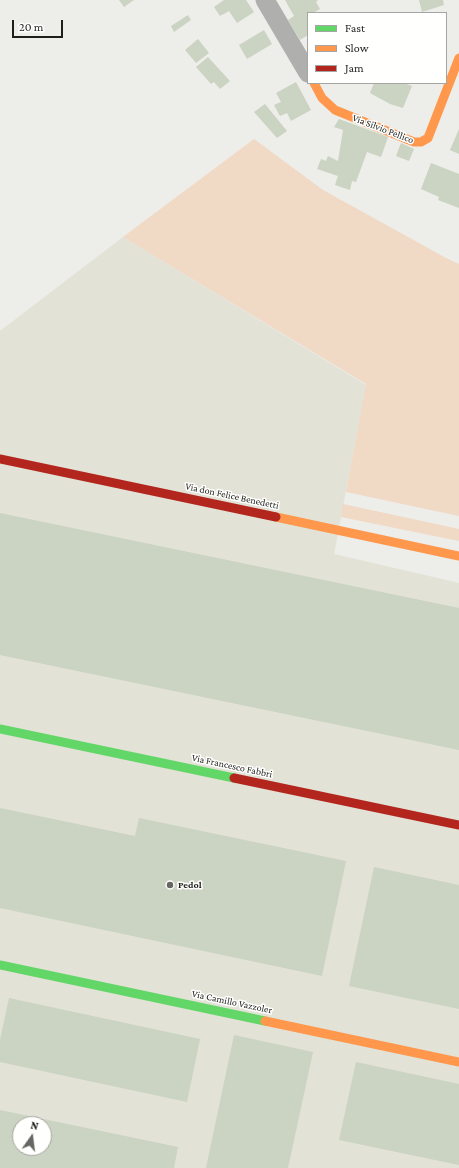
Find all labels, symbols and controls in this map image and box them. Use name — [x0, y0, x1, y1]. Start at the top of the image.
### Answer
scale bar — [14, 12, 65, 38]
legend — [307, 12, 447, 84]
text: 20 m — [19, 20, 43, 34]
text: Fast — [345, 21, 365, 35]
text: Slow — [345, 41, 369, 55]
text: Jam — [345, 61, 364, 75]
street label: Via Silvio Pellico — [351, 112, 415, 146]
street label: Via don Felice Benedetti — [184, 480, 280, 512]
street label: Via Francesco Fabbri — [191, 752, 273, 780]
place label: Pedol — [178, 879, 202, 891]
marker: Pedol — [165, 880, 175, 890]
street label: Via Camillo Vazzoler — [191, 988, 273, 1016]
north arrow — [12, 1116, 52, 1156]
text: N — [30, 1119, 40, 1132]

